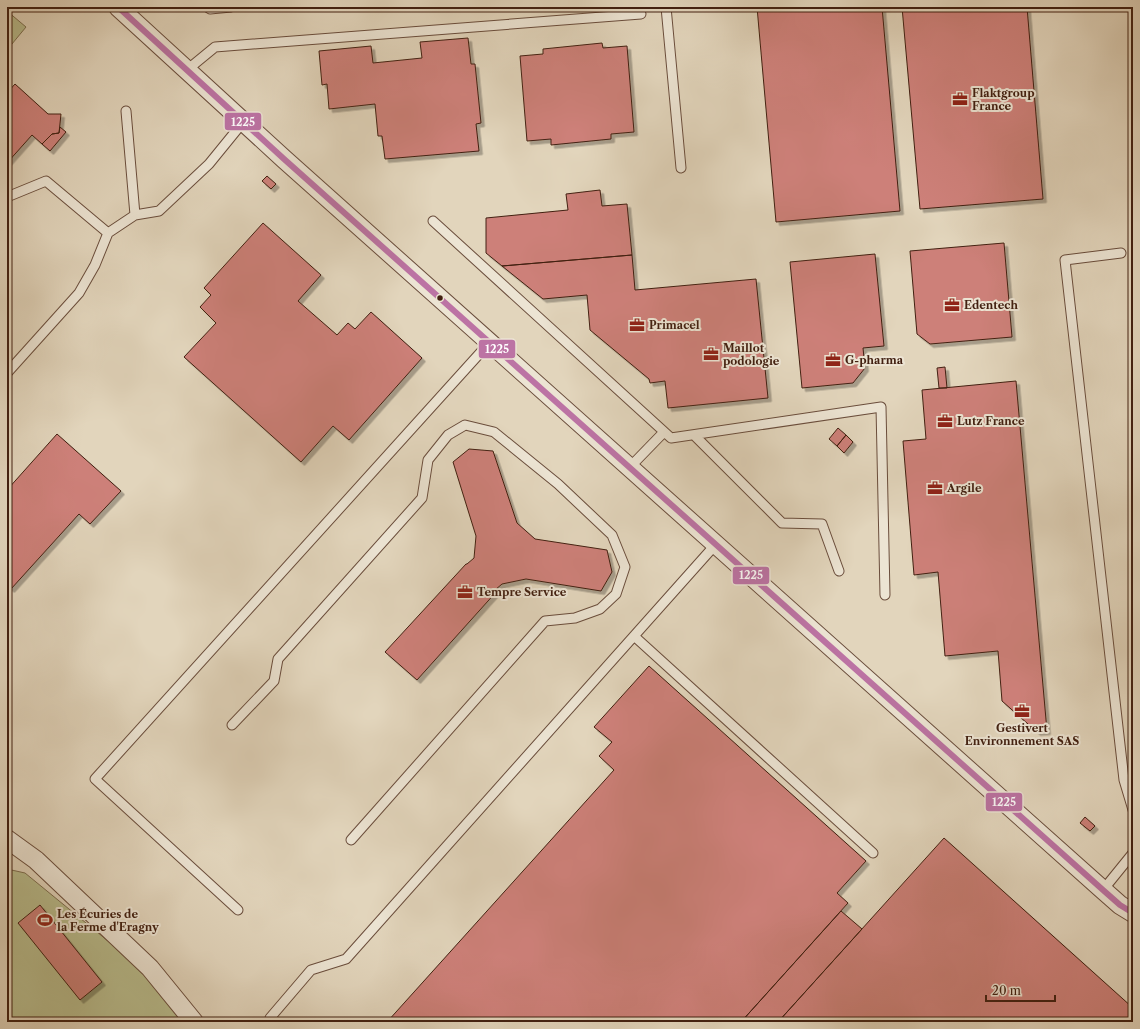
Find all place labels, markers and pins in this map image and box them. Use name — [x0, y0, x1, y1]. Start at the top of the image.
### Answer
place label: Flaktgroup France — [972, 86, 1035, 113]
office icon: Flaktgroup France — [951, 90, 969, 108]
unlabelled marker — [435, 293, 445, 303]
office icon: Edentech — [943, 296, 961, 314]
place label: Edentech — [964, 298, 1018, 312]
office icon: Primacel — [628, 316, 646, 334]
place label: Primacel — [649, 318, 700, 332]
place label: Maillot podologie — [723, 341, 780, 368]
office icon: Maillot podologie — [702, 345, 720, 363]
office icon: G-pharma — [824, 351, 842, 369]
place label: G-pharma — [845, 353, 904, 367]
office icon: Lutz France — [936, 412, 954, 430]
place label: Lutz France — [957, 414, 1025, 428]
office icon: Argile — [926, 479, 944, 497]
place label: Argile — [946, 481, 982, 495]
office icon: Tempre Service — [456, 583, 474, 601]
place label: Tempre Service — [477, 585, 567, 599]
office icon: Gestivert Environnement SAS — [1013, 702, 1031, 720]
place label: Gestivert Environnement SAS — [965, 721, 1079, 748]
place label: Les Écuries de la Ferme d'Eragny — [57, 907, 159, 934]
sports icon: Les Écuries de la Ferme d'Eragny — [36, 911, 54, 929]

